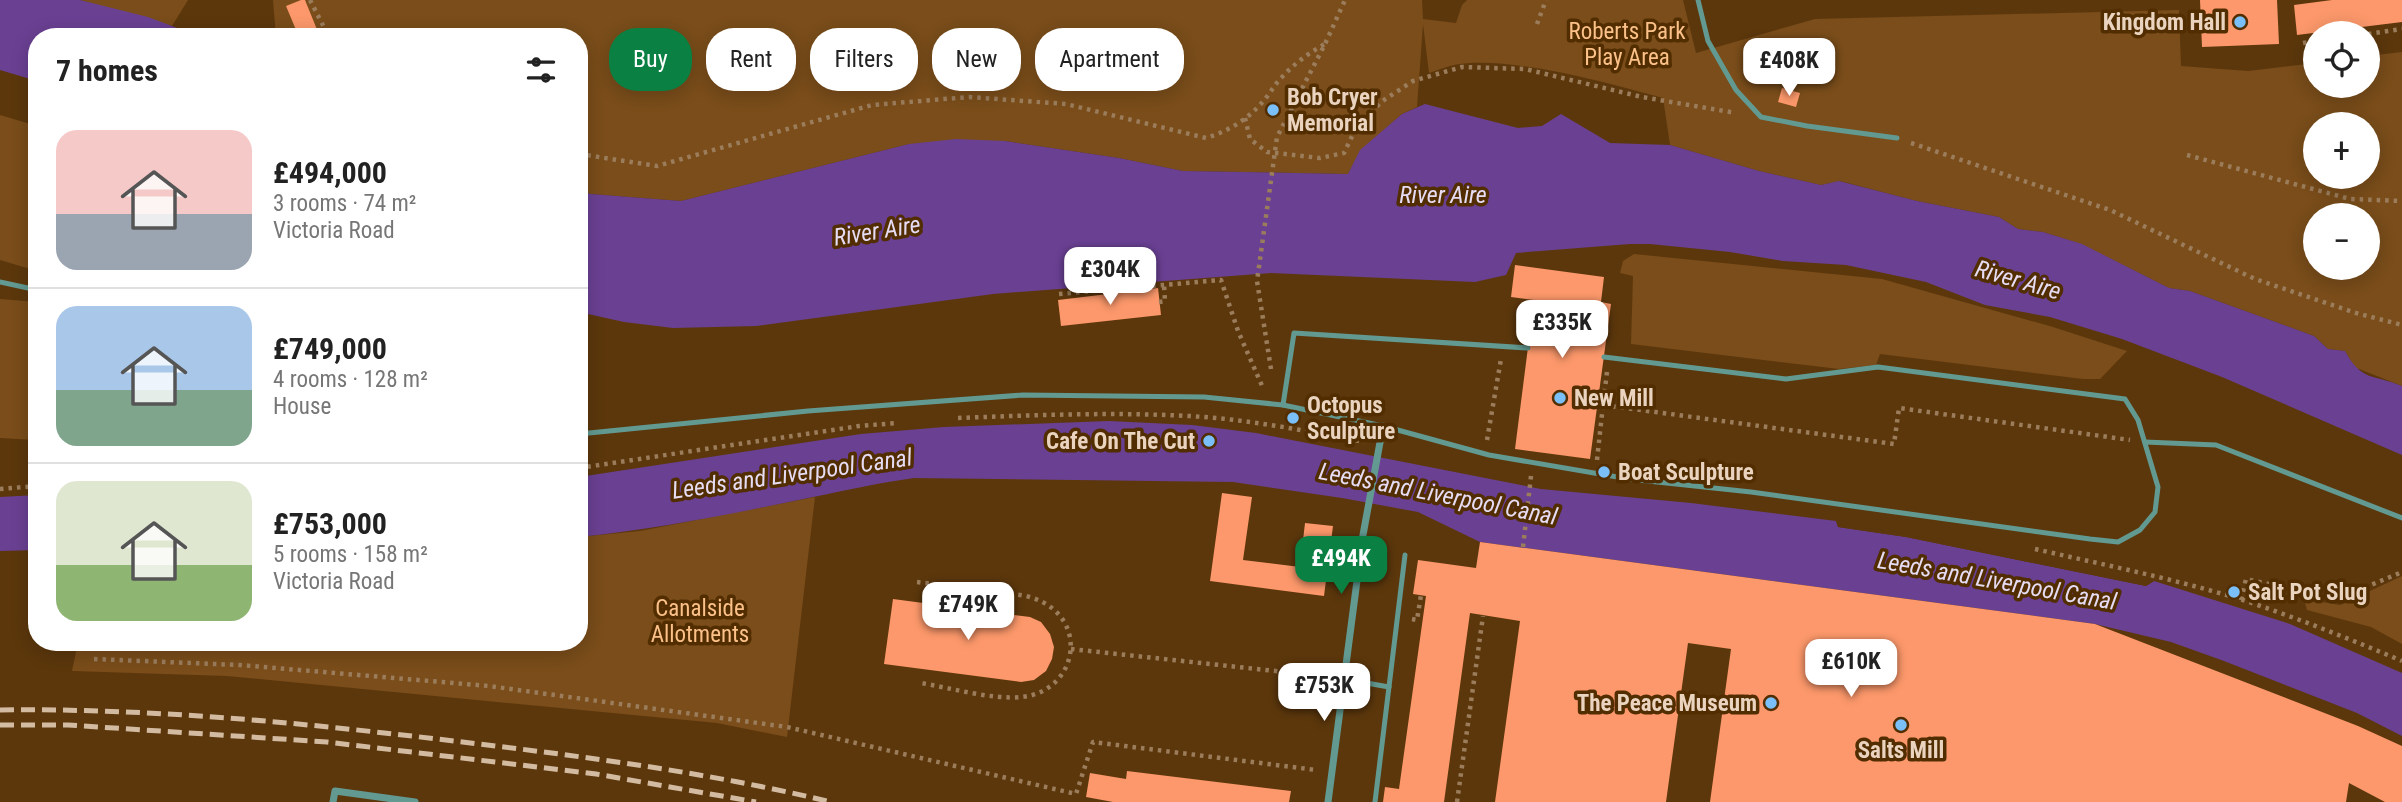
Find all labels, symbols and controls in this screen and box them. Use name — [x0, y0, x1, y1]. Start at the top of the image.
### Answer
place label: Kingdom Hall — [2103, 9, 2226, 36]
marker: Kingdom Hall — [2232, 14, 2248, 30]
park label: Roberts Park Play Area — [1568, 18, 1686, 71]
map controls — [2303, 21, 2380, 280]
button: locate — [2303, 21, 2380, 98]
chip: Buy — [609, 28, 692, 91]
chip: Rent — [706, 28, 796, 91]
chip: Filters — [810, 28, 918, 91]
chip: New — [932, 28, 1021, 91]
chip: Apartment — [1035, 28, 1184, 91]
pin: £408K — [1740, 38, 1838, 98]
text: £408K — [1759, 47, 1819, 74]
icon: filters — [522, 51, 560, 89]
text: 7 homes — [56, 53, 158, 88]
place label: Bob Cryer Memorial — [1287, 84, 1378, 137]
marker: Bob Cryer Memorial — [1265, 102, 1281, 118]
button: + — [2303, 112, 2380, 189]
text: £494,000 — [273, 155, 387, 190]
icon: home — [112, 158, 196, 242]
water label: River Aire — [1399, 181, 1487, 209]
text: 3 rooms · 74 m² — [273, 190, 416, 217]
button: − — [2303, 203, 2380, 280]
water label: River Aire — [832, 210, 922, 252]
text: Victoria Road — [273, 217, 395, 244]
pin: £304K — [1061, 247, 1159, 307]
water label: River Aire — [1972, 254, 2064, 306]
text: £304K — [1080, 256, 1140, 283]
pin: £335K — [1513, 300, 1611, 360]
text: £335K — [1532, 309, 1592, 336]
text: £749,000 — [273, 331, 387, 366]
icon: home — [112, 334, 196, 418]
text: 4 rooms · 128 m² — [273, 366, 428, 393]
place label: New Mill — [1574, 385, 1654, 412]
marker: New Mill — [1552, 390, 1568, 406]
place label: Octopus Sculpture — [1307, 392, 1395, 445]
text: House — [273, 393, 331, 420]
marker: Octopus Sculpture — [1285, 410, 1301, 426]
place label: Cafe On The Cut — [1046, 428, 1195, 455]
marker: Cafe On The Cut — [1201, 433, 1217, 449]
water label: Leeds and Liverpool Canal — [670, 443, 914, 505]
water label: Leeds and Liverpool Canal — [1317, 457, 1560, 531]
place label: Boat Sculpture — [1618, 459, 1754, 486]
marker: Boat Sculpture — [1596, 464, 1612, 480]
text: £753,000 — [273, 506, 387, 541]
icon: home — [112, 509, 196, 593]
pin: £494K — [1292, 536, 1390, 596]
text: 5 rooms · 158 m² — [273, 541, 428, 568]
text: £494K — [1311, 545, 1371, 572]
water label: Leeds and Liverpool Canal — [1875, 546, 2119, 616]
text: Victoria Road — [273, 568, 395, 595]
place label: Salt Pot Slug — [2248, 579, 2367, 606]
pin: £749K — [919, 582, 1017, 642]
marker: Salt Pot Slug — [2226, 584, 2242, 600]
text: £749K — [938, 591, 998, 618]
park label: Canalside Allotments — [651, 595, 749, 648]
pin: £610K — [1802, 640, 1900, 699]
text: £610K — [1821, 648, 1881, 675]
pin: £753K — [1275, 664, 1373, 723]
text: £753K — [1294, 672, 1354, 699]
place label: The Peace Museum — [1577, 690, 1757, 717]
marker: The Peace Museum — [1763, 695, 1779, 711]
marker: Salts Mill — [1893, 717, 1909, 733]
place label: Salts Mill — [1858, 737, 1944, 764]

